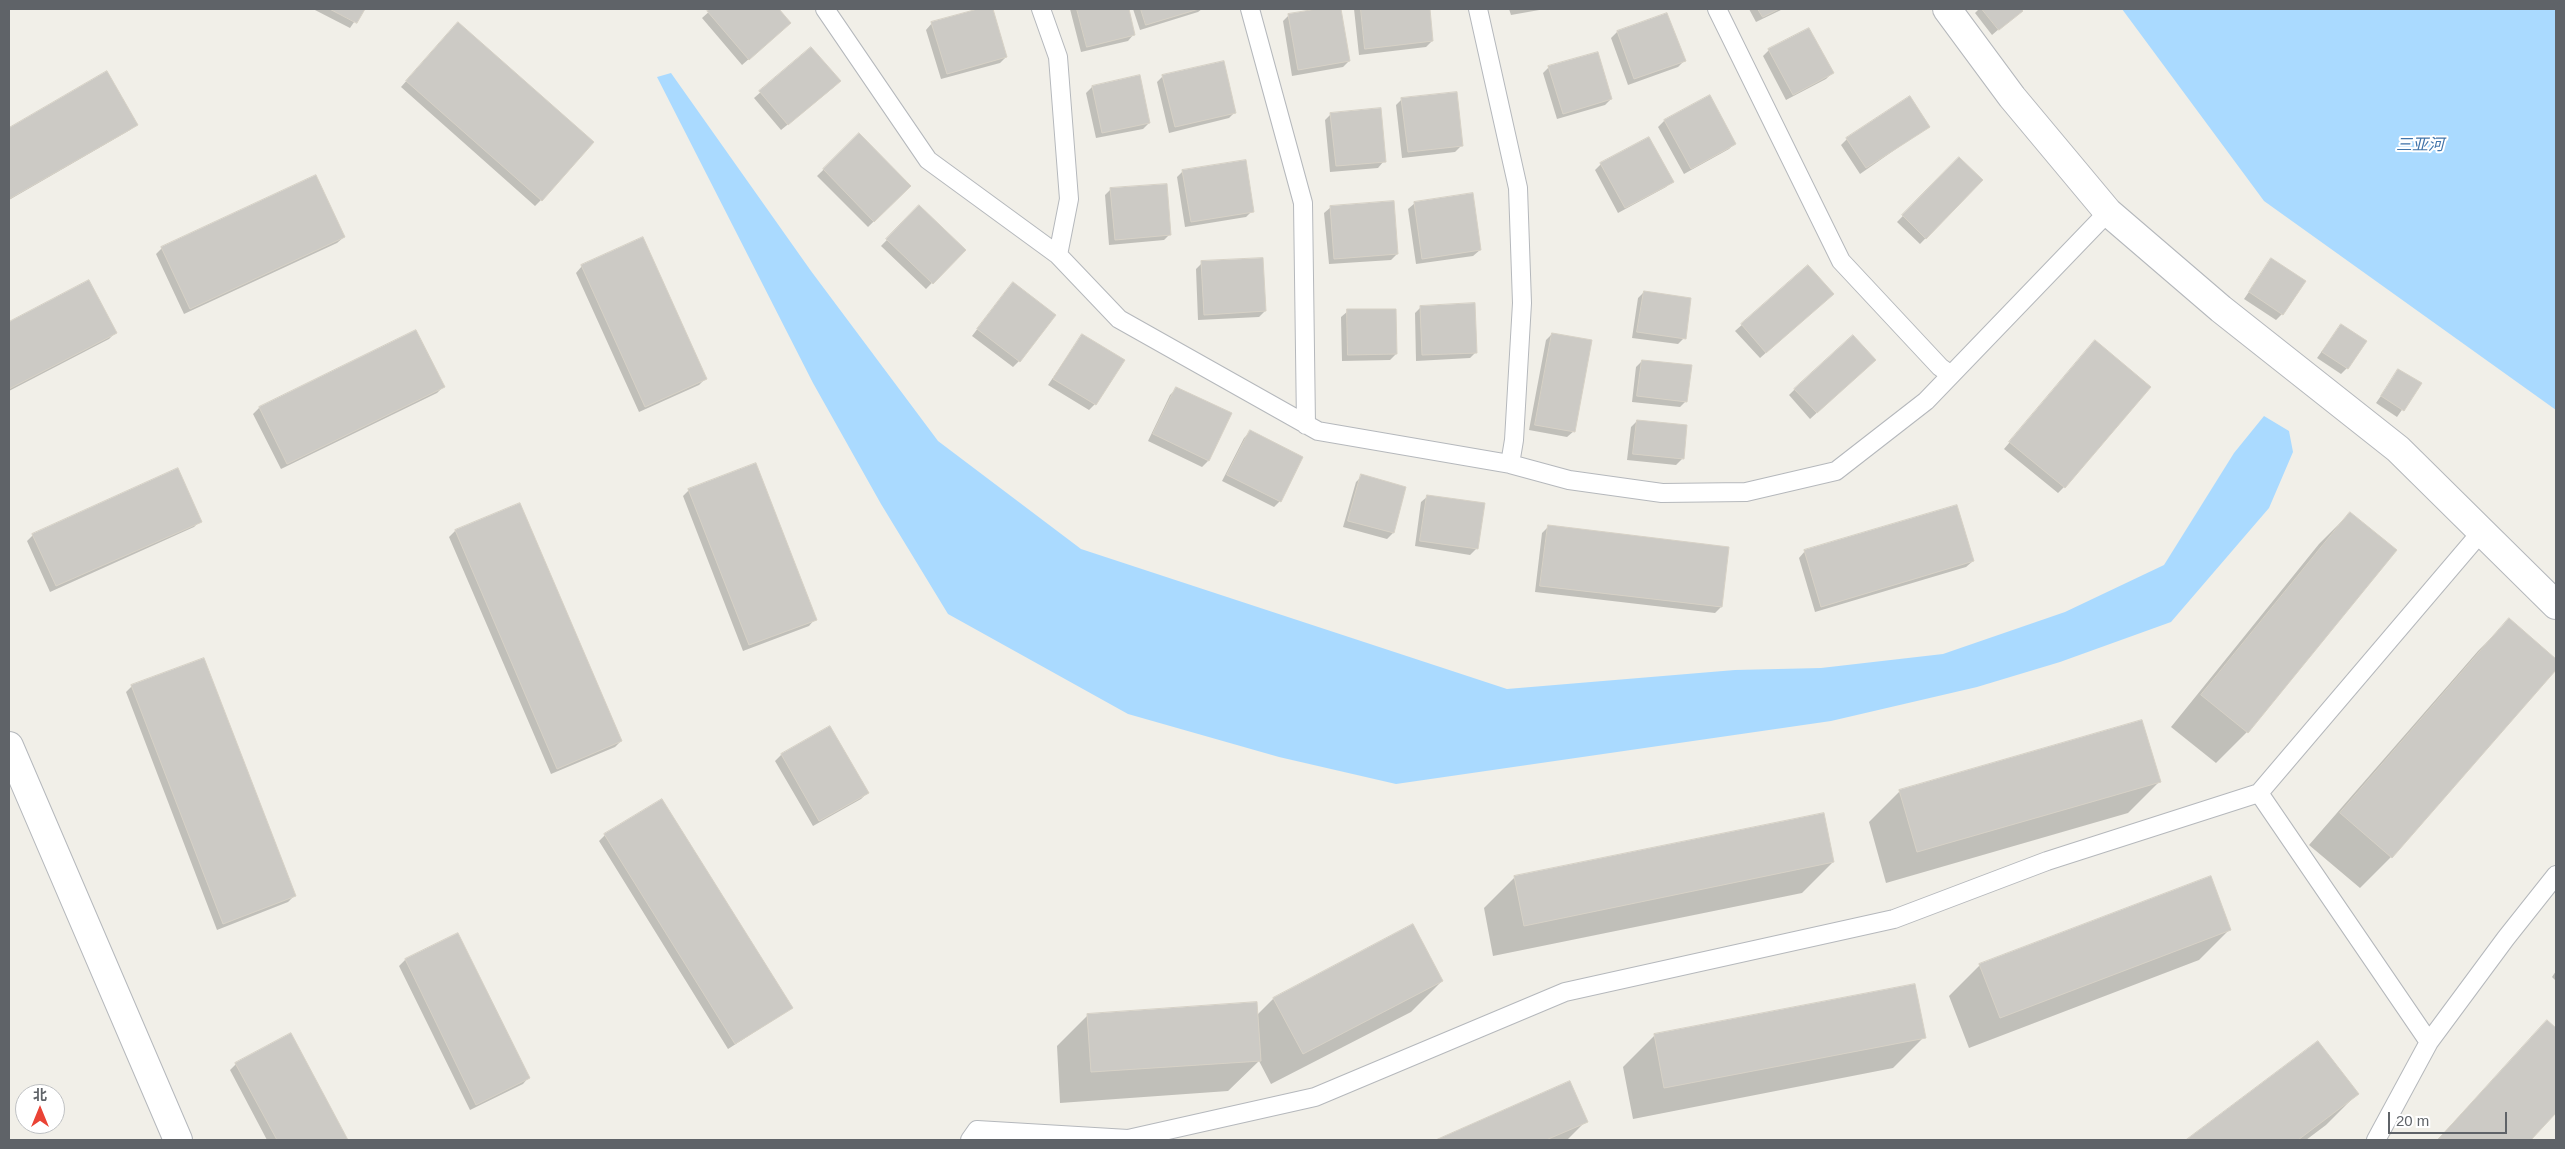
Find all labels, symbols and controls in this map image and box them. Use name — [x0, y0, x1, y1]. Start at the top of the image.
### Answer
water label: 三亚河 — [2396, 136, 2444, 156]
north arrow — [15, 1084, 65, 1134]
text: 北 — [33, 1087, 47, 1103]
scale bar — [2390, 1102, 2509, 1134]
text: 20 m — [2396, 1112, 2429, 1129]

